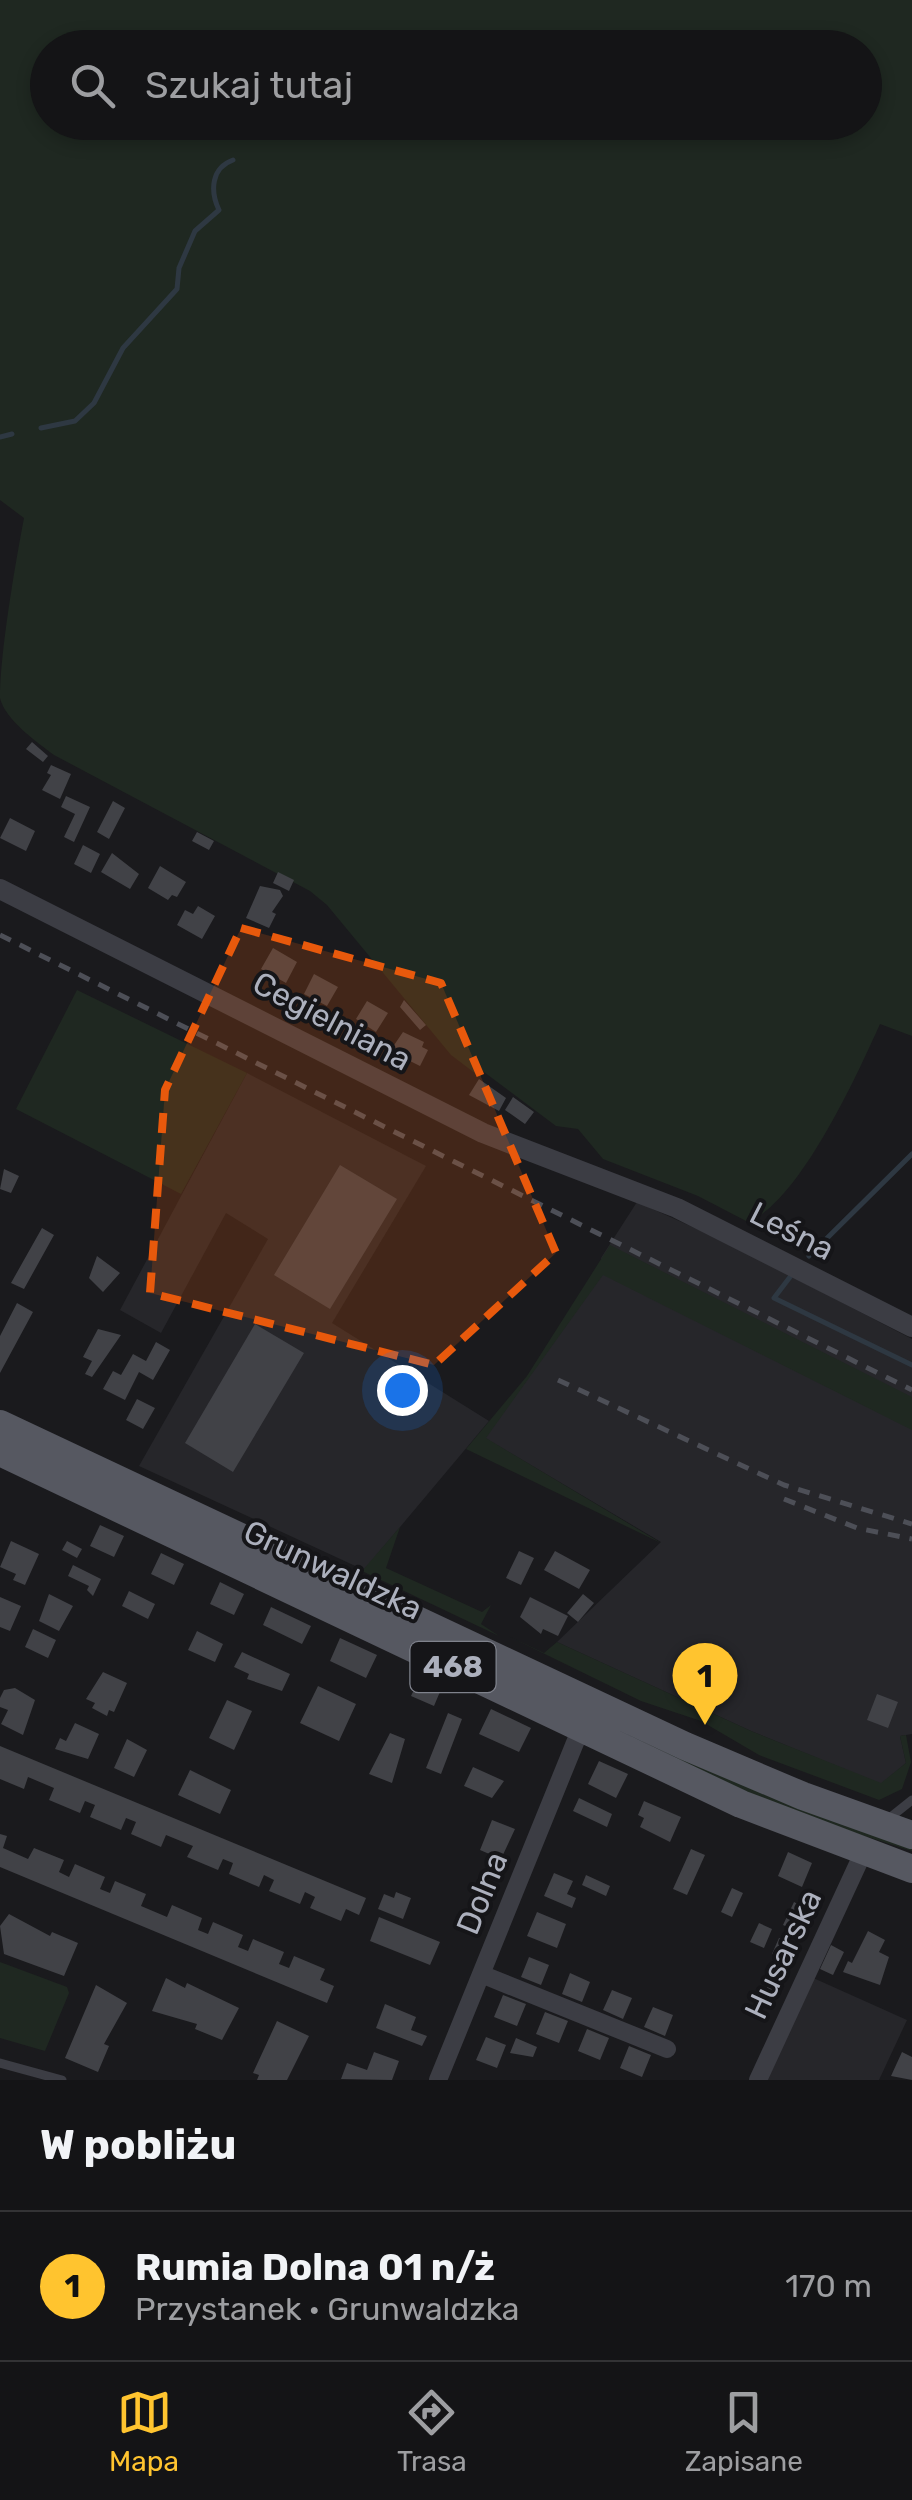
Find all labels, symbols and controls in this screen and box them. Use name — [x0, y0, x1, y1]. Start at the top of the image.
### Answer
search box — [30, 30, 882, 140]
icon: search — [65, 58, 120, 113]
text: Szukaj tutaj — [145, 62, 353, 108]
street label: Cegielniana — [246, 963, 418, 1079]
street label: Leśna — [744, 1194, 840, 1268]
your location — [377, 1365, 428, 1416]
street label: Grunwaldzka — [238, 1512, 428, 1628]
road number: 468 — [410, 1642, 496, 1692]
pin: 1 — [672, 1642, 738, 1725]
street label: Dolna — [448, 1846, 516, 1940]
street label: Husarska — [737, 1883, 829, 2025]
text: W pobliżu — [40, 2120, 236, 2170]
text: Rumia Dolna 01 n/ż — [135, 2244, 495, 2290]
text: 1 — [65, 2267, 80, 2305]
text: 170 m — [785, 2267, 872, 2305]
text: Przystanek · Grunwaldzka — [135, 2290, 520, 2328]
tab: Mapa — [109, 2385, 179, 2478]
tab: Trasa — [397, 2385, 467, 2478]
tab: Zapisane — [685, 2385, 803, 2478]

